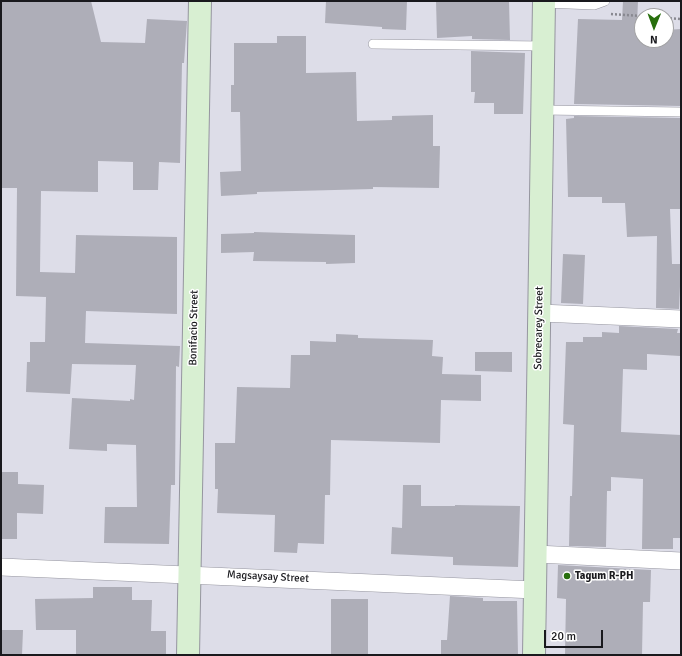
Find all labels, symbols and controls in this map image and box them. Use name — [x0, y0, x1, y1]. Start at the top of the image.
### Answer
north arrow — [634, 8, 674, 48]
text: N — [650, 33, 658, 46]
street label: Sobrecarey Street — [532, 286, 546, 370]
street label: Bonifacio Street — [187, 290, 201, 366]
street label: Magsaysay Street — [227, 568, 309, 586]
place label: Tagum R-PH — [575, 569, 633, 583]
marker: Tagum R-PH — [562, 571, 572, 581]
scale bar — [546, 622, 605, 648]
text: 20 m — [551, 629, 576, 644]

